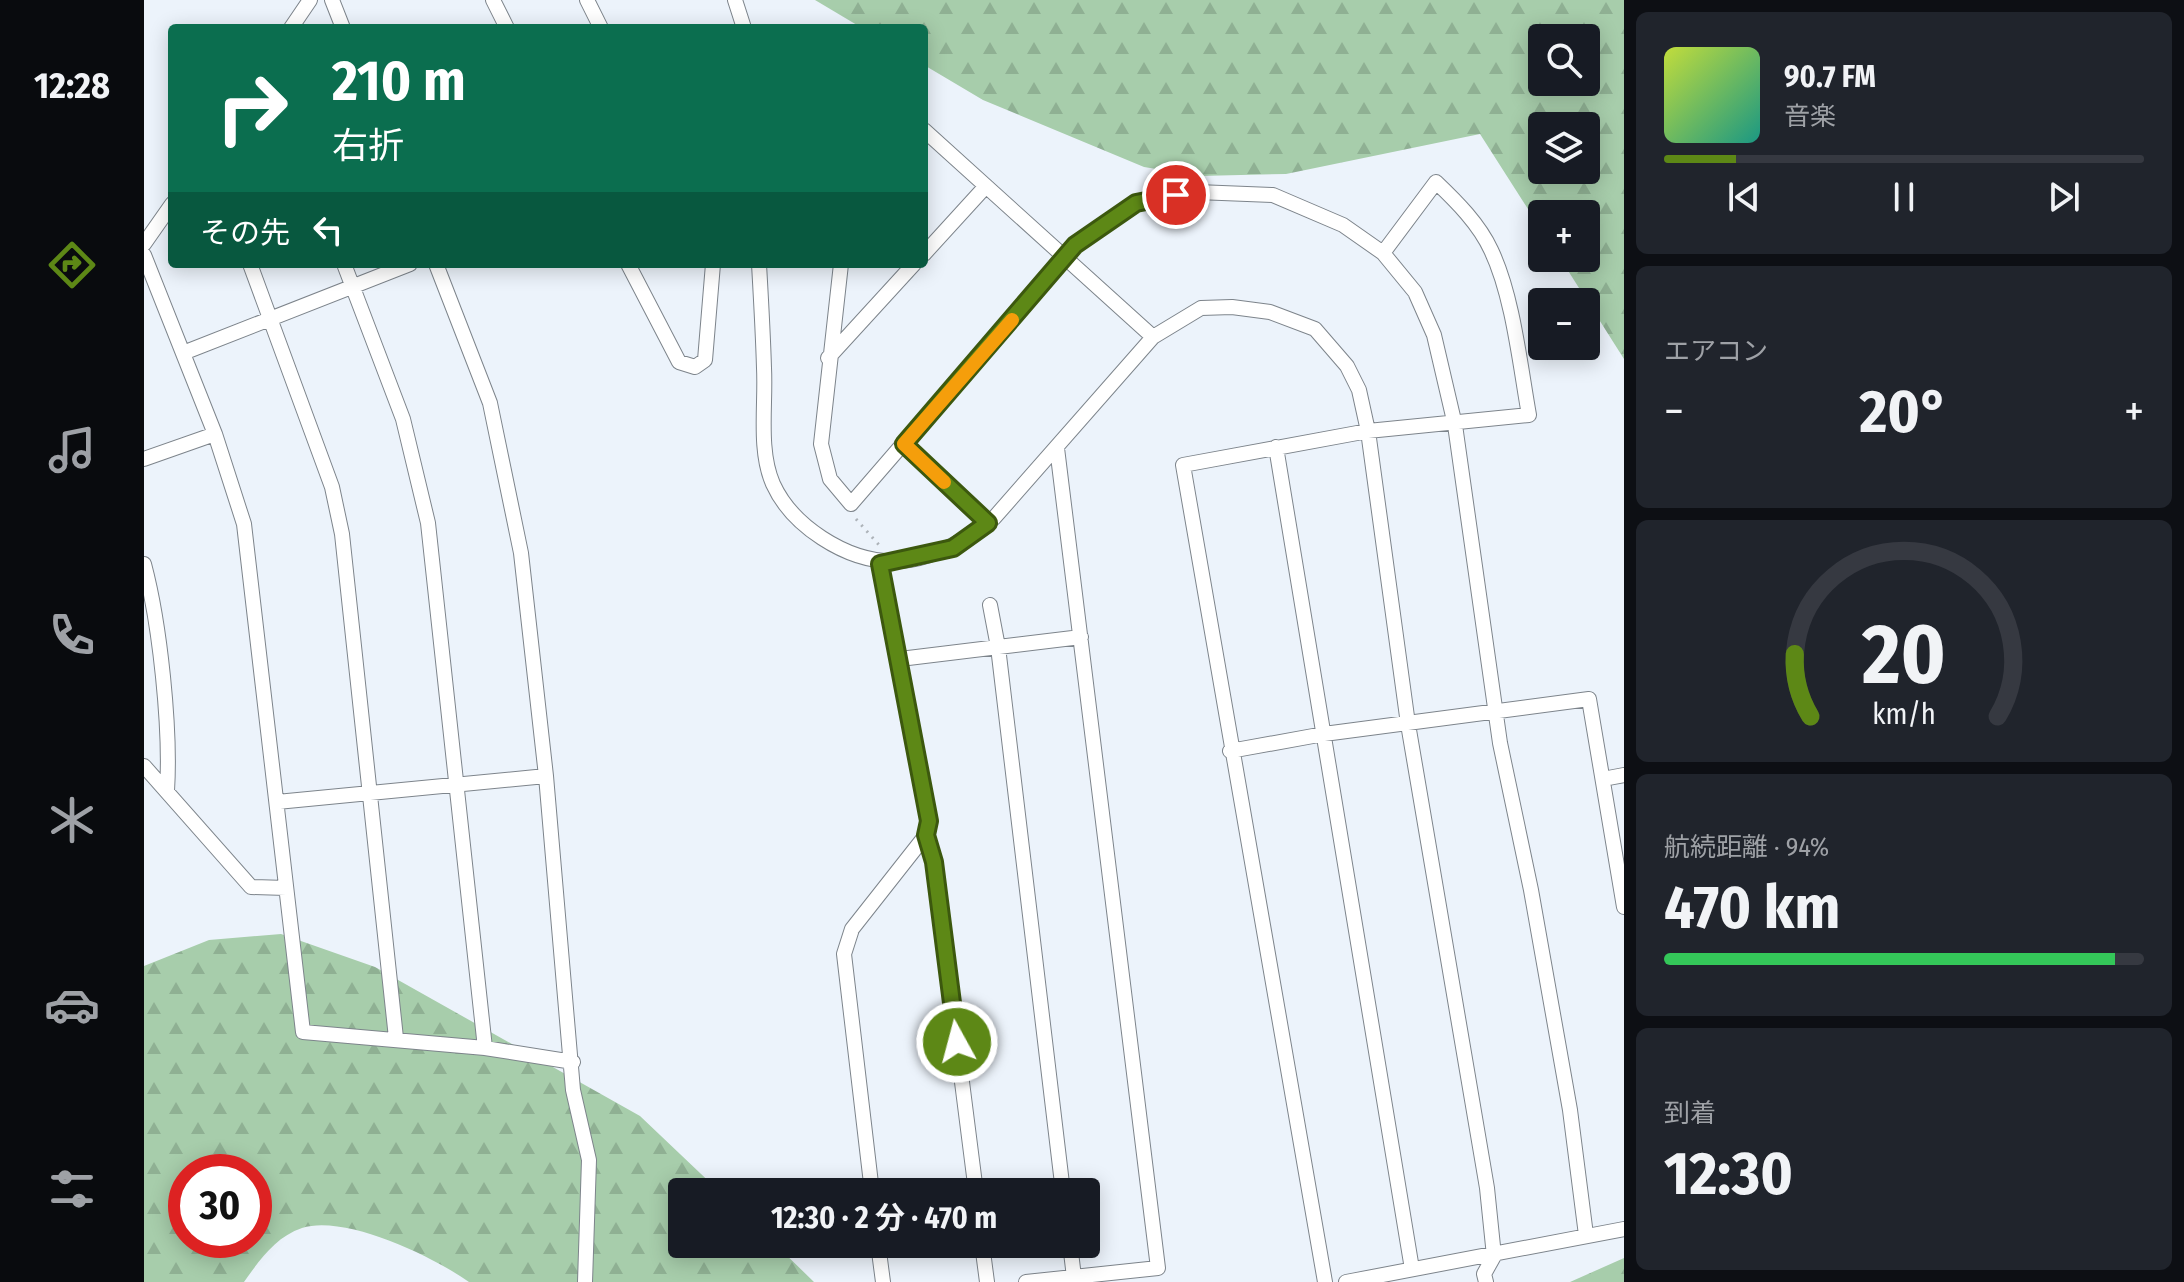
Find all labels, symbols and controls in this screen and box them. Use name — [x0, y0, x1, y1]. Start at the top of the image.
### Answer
map controls — [1528, 24, 1600, 360]
button: search — [1528, 24, 1600, 96]
text: 210 m — [332, 48, 466, 115]
icon: right — [200, 56, 304, 160]
text: 90.7 FM — [1784, 59, 1876, 95]
text: 12:28 — [34, 64, 110, 108]
text: 音楽 — [1784, 101, 1836, 132]
button: layers — [1528, 112, 1600, 184]
text: 右折 — [332, 124, 404, 168]
pin — [1142, 161, 1210, 229]
icon: arrive — [1154, 173, 1198, 217]
icon: previous — [1722, 175, 1766, 219]
icon: pause — [1882, 175, 1926, 219]
icon: next — [2042, 175, 2086, 219]
button: + — [1528, 200, 1600, 272]
icon: left — [306, 208, 350, 252]
text: その先 — [200, 215, 290, 251]
icon: directions — [44, 237, 100, 293]
button: − — [1528, 288, 1600, 360]
text: エアコン — [1664, 336, 1768, 367]
text: 20° — [1860, 376, 1948, 448]
text: − — [1664, 385, 1684, 438]
text: + — [2124, 385, 2144, 438]
icon: music — [44, 422, 100, 478]
text: 20 — [1861, 605, 1946, 705]
icon: phone — [44, 607, 100, 663]
text: km/h — [1872, 697, 1936, 732]
icon: climate — [44, 792, 100, 848]
text: 航続距離 · 94% — [1664, 832, 1829, 863]
text: 470 km — [1664, 872, 1840, 944]
icon: car — [44, 977, 100, 1033]
position arrow — [915, 1000, 999, 1084]
text: 到着 — [1664, 1098, 1716, 1129]
text: 12:30 — [1664, 1138, 1793, 1210]
speed limit sign: 30 — [168, 1154, 272, 1258]
icon: filters — [44, 1161, 100, 1217]
text: 12:30 · 2 分 · 470 m — [771, 1200, 997, 1236]

